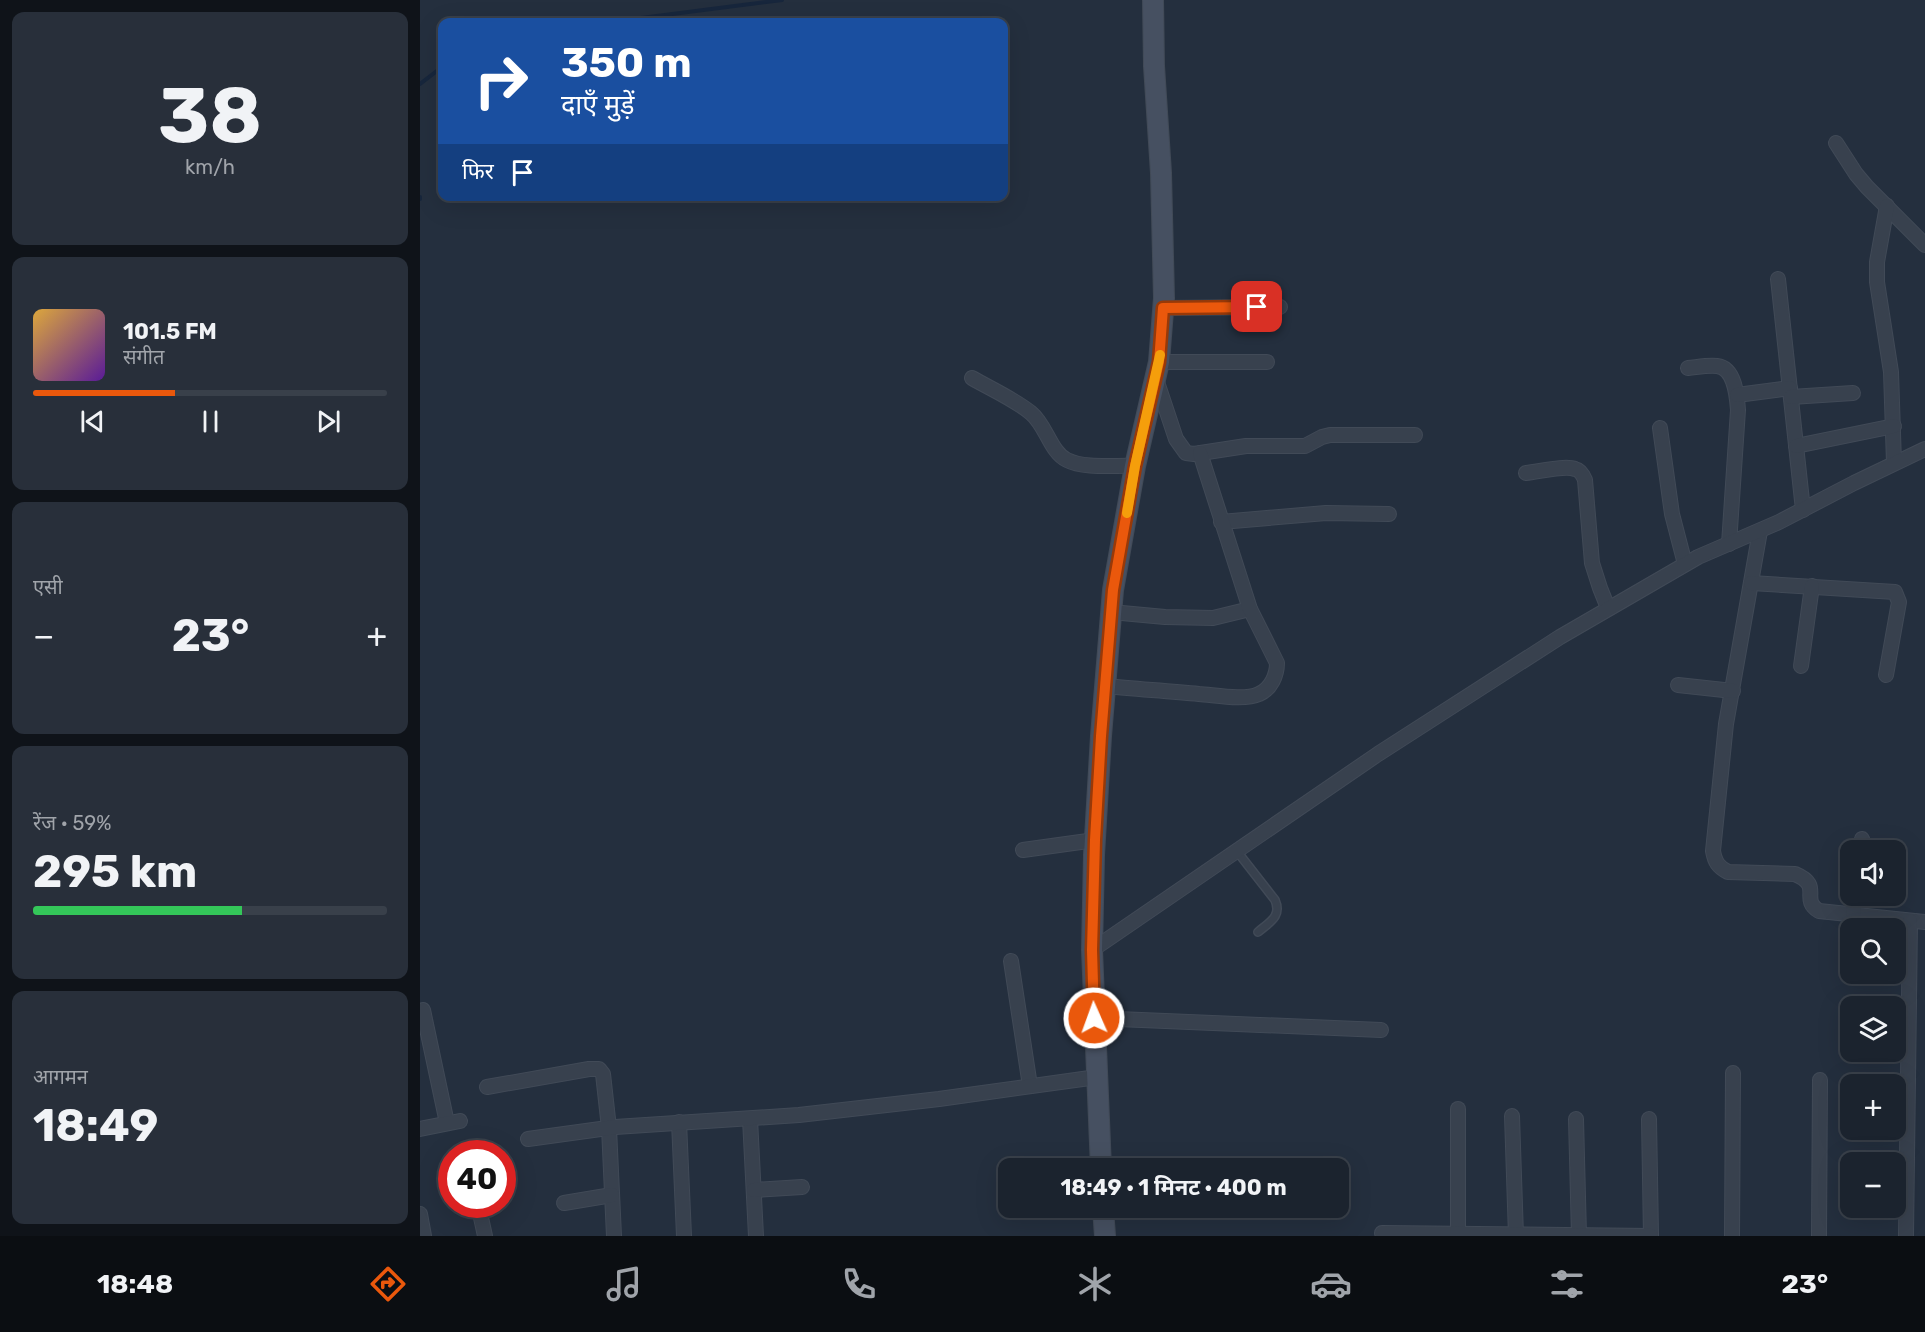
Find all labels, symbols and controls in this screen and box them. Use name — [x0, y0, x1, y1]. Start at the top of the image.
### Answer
text: 350 m — [561, 38, 692, 88]
icon: right — [462, 42, 540, 120]
text: 38 — [158, 69, 262, 162]
text: दाएँ मुड़ें — [561, 89, 634, 121]
text: km/h — [185, 155, 235, 179]
icon: arrive — [506, 156, 539, 189]
text: फिर — [462, 158, 494, 185]
pin — [1231, 281, 1282, 332]
icon: arrive — [1240, 290, 1273, 323]
text: 101.5 FM — [123, 318, 217, 345]
text: संगीत — [123, 345, 164, 369]
icon: previous — [76, 405, 109, 438]
icon: pause — [194, 405, 227, 438]
icon: next — [312, 405, 345, 438]
text: एसी — [33, 575, 63, 599]
text: 23° — [172, 609, 249, 662]
text: − — [33, 616, 54, 655]
text: + — [366, 616, 387, 655]
text: रेंज · 59% — [33, 811, 111, 835]
map controls — [1840, 840, 1906, 1218]
button: sound — [1840, 840, 1906, 906]
text: 295 km — [33, 845, 197, 898]
button: search — [1840, 918, 1906, 984]
position arrow — [1062, 986, 1126, 1050]
button: layers — [1840, 996, 1906, 1062]
text: आगमन — [33, 1065, 88, 1089]
button: + — [1840, 1074, 1906, 1140]
text: 18:49 — [33, 1099, 158, 1152]
speed limit sign: 40 — [438, 1140, 516, 1218]
button: − — [1840, 1152, 1906, 1218]
text: 18:49 · 1 मिनट · 400 m — [1060, 1174, 1287, 1201]
icon: directions — [367, 1263, 409, 1305]
icon: music — [603, 1263, 645, 1305]
icon: phone — [838, 1263, 880, 1305]
icon: climate — [1074, 1263, 1116, 1305]
icon: car — [1310, 1263, 1352, 1305]
icon: filters — [1546, 1263, 1588, 1305]
text: 18:48 — [97, 1268, 173, 1300]
text: 23° — [1782, 1268, 1828, 1300]

